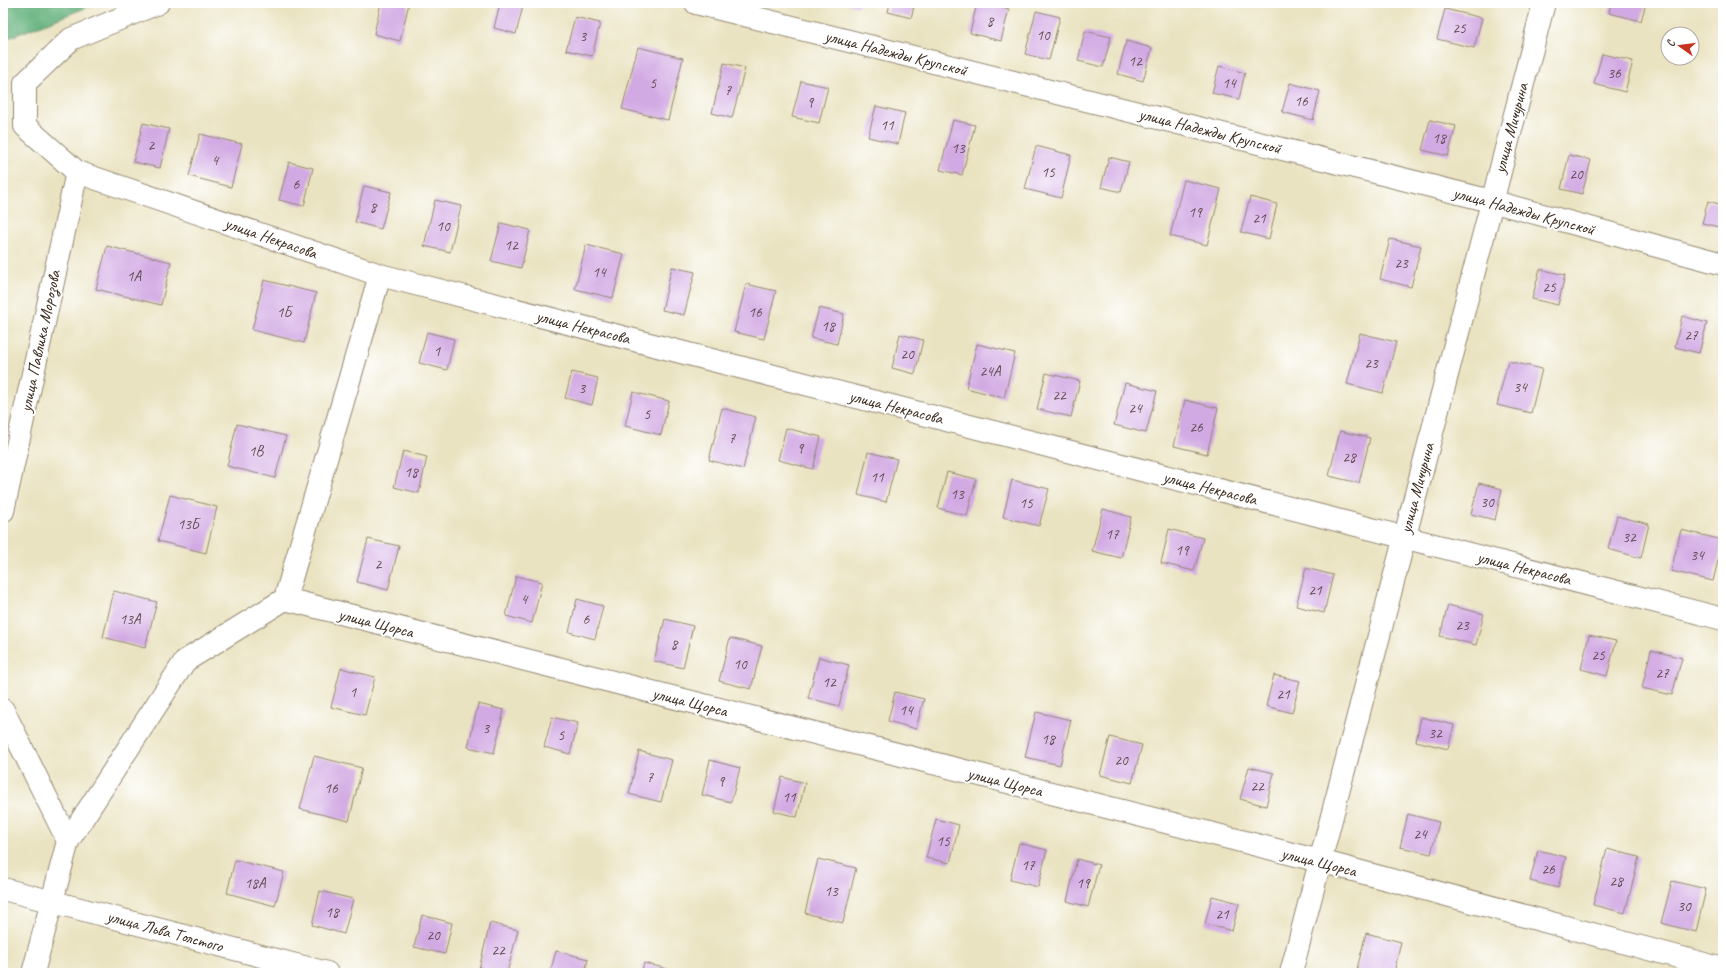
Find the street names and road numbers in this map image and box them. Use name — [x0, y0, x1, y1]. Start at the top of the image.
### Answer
street label: улица Надежды Крупской — [822, 25, 970, 81]
street label: улица Мичурина — [1489, 79, 1534, 176]
street label: улица Надежды Крупской — [1136, 103, 1284, 159]
street label: улица Надежды Крупской — [1450, 182, 1598, 240]
street label: улица Некрасова — [221, 212, 321, 264]
street label: улица Павлика Морозова — [15, 267, 67, 415]
street label: улица Некрасова — [533, 305, 634, 349]
street label: улица Некрасова — [846, 385, 947, 429]
street label: улица Мичурина — [1395, 439, 1440, 536]
street label: улица Некрасова — [1160, 466, 1261, 510]
street label: улица Некрасова — [1474, 546, 1575, 590]
street label: улица Щорса — [335, 603, 417, 643]
street label: улица Щорса — [649, 682, 731, 722]
street label: улица Щорса — [964, 762, 1046, 802]
street label: улица Щорса — [1278, 842, 1360, 882]
street label: улица Льва Толстого — [104, 905, 226, 957]

